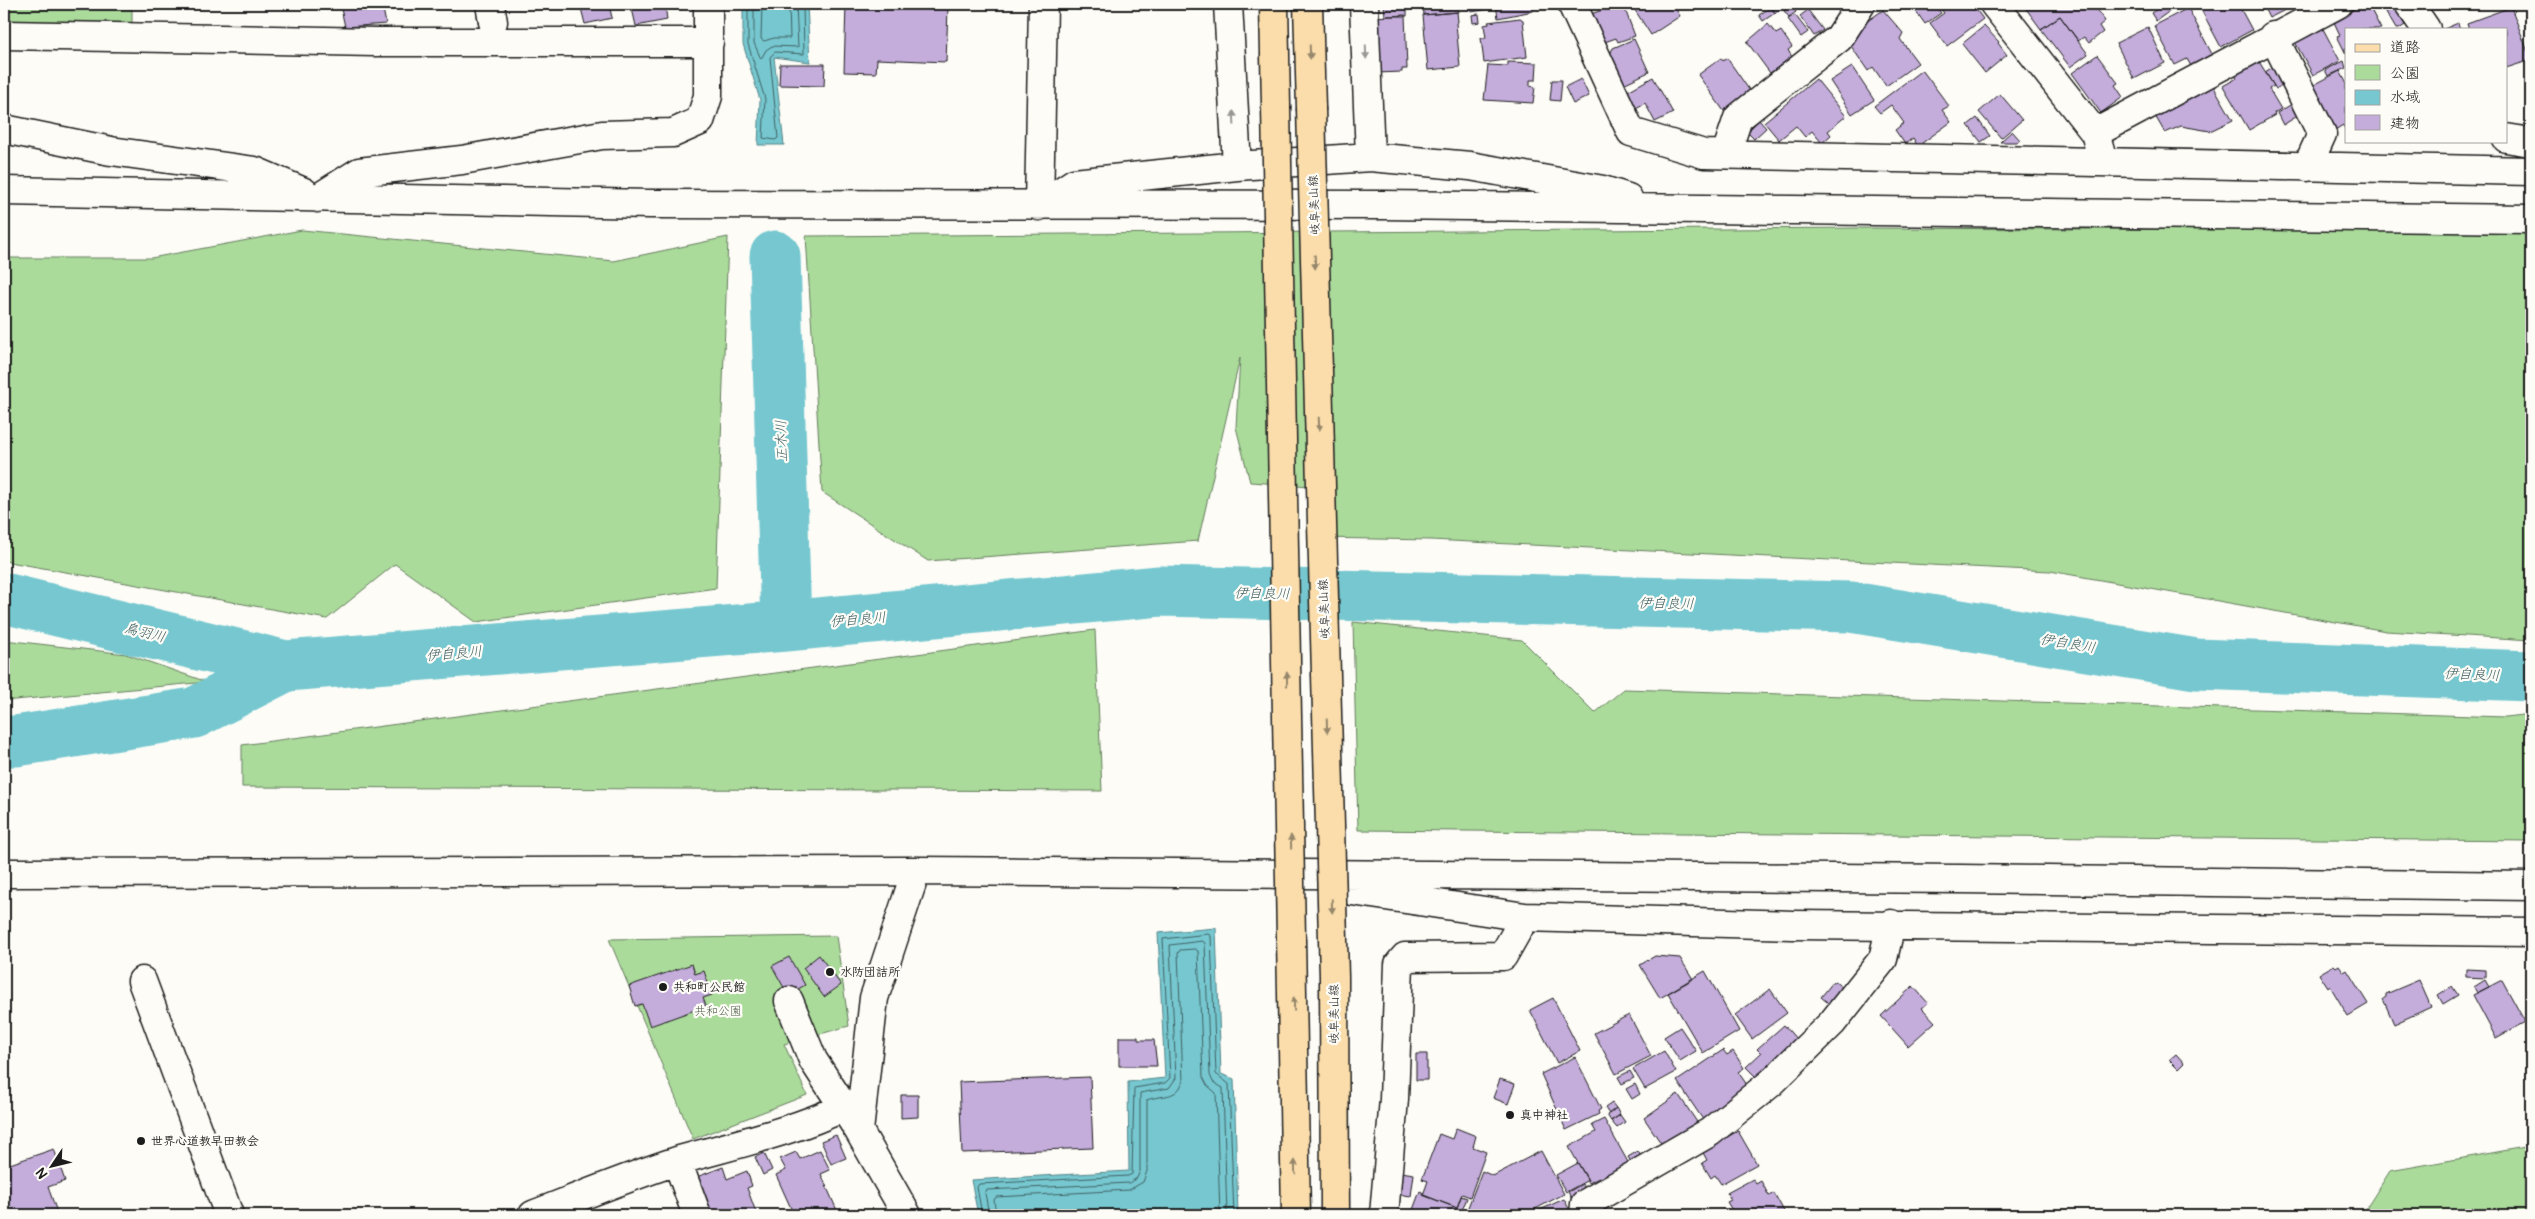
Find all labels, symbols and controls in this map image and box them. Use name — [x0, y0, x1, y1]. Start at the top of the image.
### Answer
legend — [2345, 28, 2508, 142]
text: 道路 — [2390, 38, 2420, 57]
one-way arrow — [1306, 45, 1314, 61]
one-way arrow — [1362, 45, 1370, 61]
text: 公園 — [2390, 64, 2420, 83]
text: 水域 — [2390, 88, 2420, 107]
one-way arrow — [1230, 109, 1238, 125]
text: 建物 — [2390, 114, 2420, 133]
street label: 岐阜美山線 — [1306, 175, 1323, 235]
one-way arrow — [1311, 254, 1319, 270]
one-way arrow — [1316, 416, 1324, 432]
water label: 正木川 — [772, 420, 791, 462]
street label: 岐阜美山線 — [1316, 579, 1333, 639]
water label: 伊自良川 — [1234, 585, 1290, 602]
water label: 伊自良川 — [1638, 595, 1694, 612]
water label: 伊自良川 — [829, 609, 887, 630]
water label: 鳥羽川 — [122, 619, 167, 646]
water label: 伊自良川 — [2039, 631, 2097, 656]
water label: 伊自良川 — [425, 643, 483, 664]
water label: 伊自良川 — [2444, 665, 2500, 684]
one-way arrow — [1283, 671, 1291, 687]
one-way arrow — [1324, 719, 1332, 735]
one-way arrow — [1286, 833, 1294, 849]
one-way arrow — [1328, 899, 1336, 915]
place label: 水防団詰所 — [840, 965, 901, 980]
marker: 水防団詰所 — [824, 966, 836, 978]
place label: 共和町公民館 — [673, 980, 745, 995]
marker: 共和町公民館 — [657, 981, 669, 993]
street label: 岐阜美山線 — [1327, 984, 1342, 1044]
one-way arrow — [1290, 996, 1298, 1012]
park label: 共和公園 — [694, 1004, 742, 1019]
place label: 真中神社 — [1520, 1108, 1568, 1123]
marker: 真中神社 — [1504, 1109, 1516, 1121]
place label: 世界心道教早田教会 — [151, 1134, 259, 1149]
marker: 世界心道教早田教会 — [135, 1135, 147, 1147]
north arrow — [28, 1142, 78, 1192]
one-way arrow — [1291, 1158, 1299, 1174]
text: N — [32, 1164, 51, 1182]

